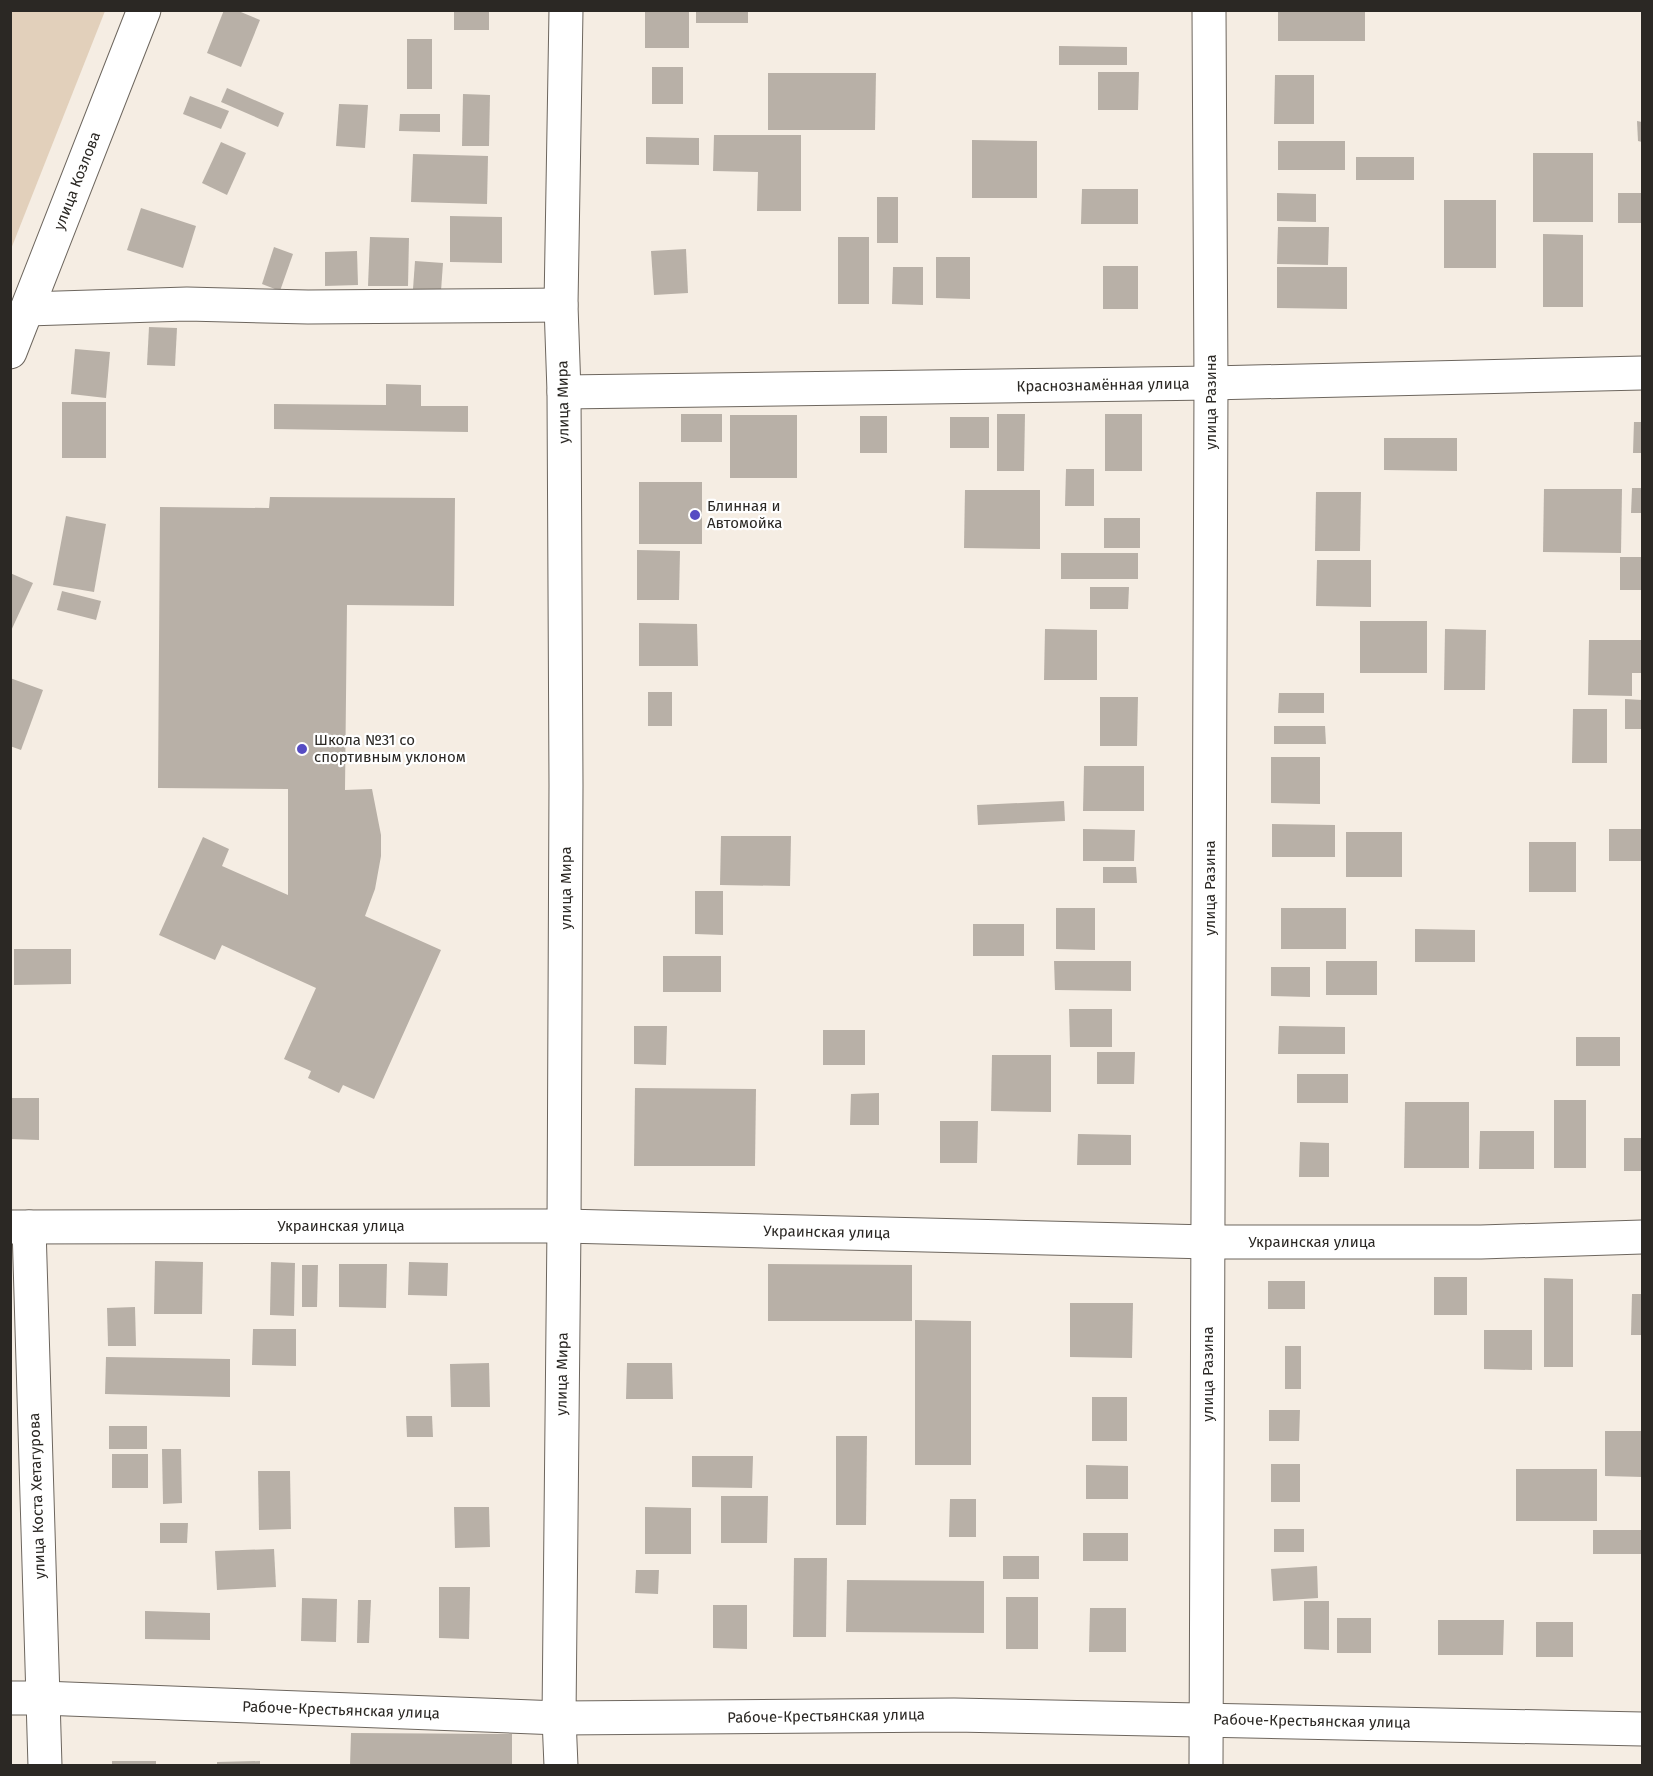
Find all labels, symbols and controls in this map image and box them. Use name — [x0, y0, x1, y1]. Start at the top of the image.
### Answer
street label: улица Козлова — [50, 129, 104, 233]
street label: улица Разина — [1202, 354, 1220, 450]
street label: улица Мира — [553, 360, 573, 444]
street label: Краснознамённая улица — [1016, 374, 1190, 396]
place label: Блинная и Автомойка — [707, 497, 782, 532]
marker: Блинная и Автомойка — [688, 508, 702, 522]
place label: Школа №31 со спортивным уклоном — [314, 731, 466, 766]
marker: Школа №31 со спортивным уклоном — [295, 742, 309, 756]
street label: улица Разина — [1201, 840, 1219, 936]
street label: улица Мира — [557, 846, 575, 930]
street label: Украинская улица — [277, 1217, 405, 1235]
street label: Украинская улица — [763, 1222, 891, 1242]
street label: Украинская улица — [1248, 1233, 1376, 1251]
street label: улица Разина — [1199, 1326, 1217, 1422]
street label: улица Мира — [552, 1332, 572, 1416]
street label: улица Коста Хетагурова — [25, 1412, 49, 1580]
street label: Рабоче-Крестьянская улица — [242, 1698, 440, 1722]
street label: Рабоче-Крестьянская улица — [727, 1705, 925, 1727]
street label: Рабоче-Крестьянская улица — [1213, 1710, 1411, 1732]

